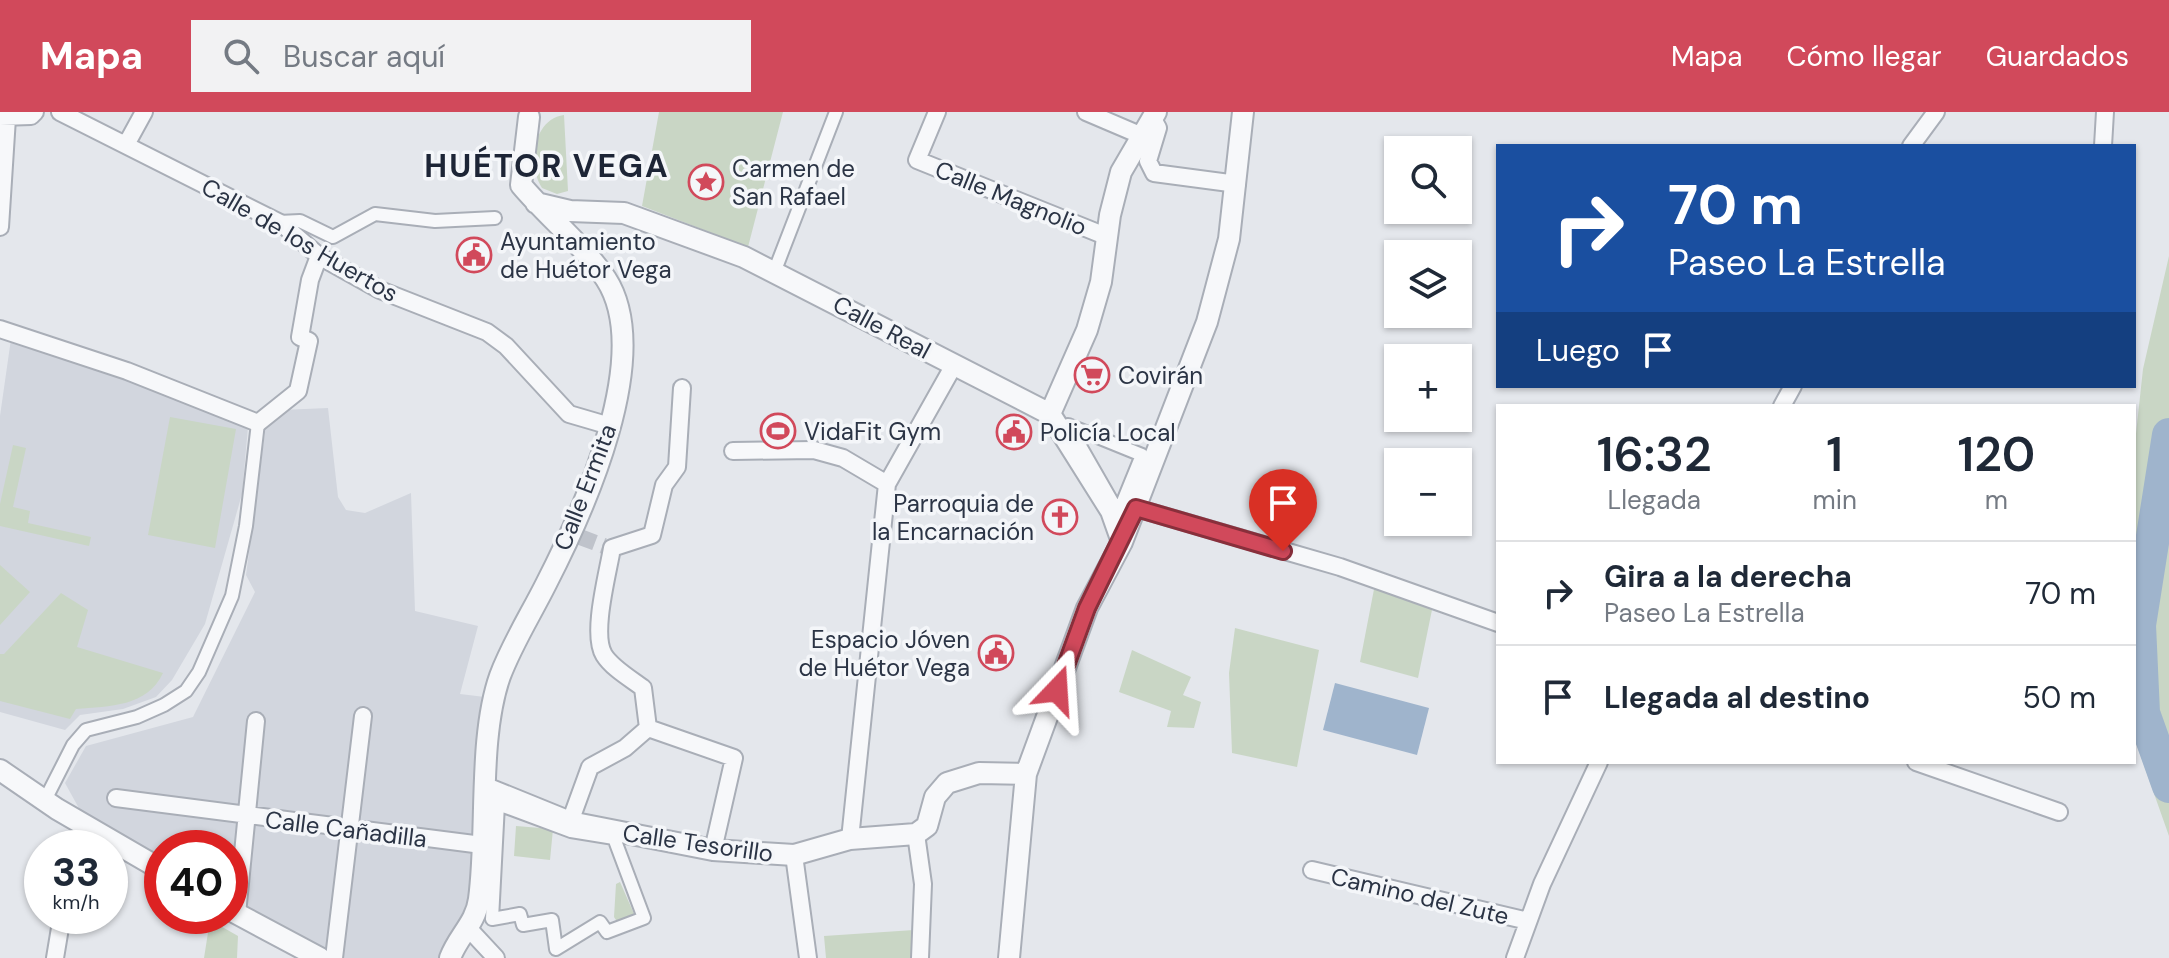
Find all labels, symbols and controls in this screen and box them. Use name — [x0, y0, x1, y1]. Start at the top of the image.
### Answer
search box — [191, 20, 751, 92]
text: Mapa — [40, 31, 143, 81]
icon: search — [219, 34, 263, 78]
text: Buscar aquí — [283, 37, 445, 76]
text: Mapa — [1671, 38, 1742, 75]
text: Cómo llegar — [1786, 38, 1942, 75]
text: Guardados — [1986, 38, 2129, 75]
map controls — [1384, 136, 1472, 536]
button: search — [1384, 136, 1472, 224]
district label: HUÉTOR VEGA — [424, 145, 670, 187]
place label: Carmen de San Rafael — [732, 153, 855, 212]
street label: Calle Magnolio — [931, 153, 1091, 243]
place icon: Carmen de San Rafael — [687, 163, 725, 201]
text: 70 m — [1668, 168, 1803, 241]
street label: Calle de los Huertos — [196, 171, 404, 309]
icon: right — [1536, 176, 1640, 280]
place label: Ayuntamiento de Huétor Vega — [500, 226, 671, 285]
public building icon: Ayuntamiento de Huétor Vega — [455, 236, 493, 274]
text: Paseo La Estrella — [1668, 239, 1946, 286]
button: layers — [1384, 240, 1472, 328]
street label: Calle Real — [828, 288, 936, 366]
icon: arrive — [1636, 328, 1680, 372]
text: Luego — [1536, 331, 1620, 370]
button: + — [1384, 344, 1472, 432]
supermarket icon: Covirán — [1073, 356, 1111, 394]
place label: Covirán — [1118, 360, 1203, 391]
sports icon: VidaFit Gym — [759, 412, 797, 450]
public building icon: Policía Local — [995, 413, 1033, 451]
place label: VidaFit Gym — [804, 416, 941, 447]
place label: Policía Local — [1040, 417, 1176, 448]
street label: Calle Ermita — [547, 419, 623, 555]
text: 16:32 — [1597, 423, 1712, 486]
text: 1 — [1826, 423, 1843, 486]
text: 120 — [1958, 423, 2035, 486]
button: − — [1384, 448, 1472, 536]
pin — [1249, 469, 1317, 551]
icon: arrive — [1261, 481, 1305, 525]
text: Llegada — [1608, 483, 1701, 517]
text: min — [1813, 483, 1857, 517]
text: m — [1985, 483, 2008, 517]
place label: Parroquia de la Encarnación — [872, 488, 1034, 547]
church icon: Parroquia de la Encarnación — [1041, 498, 1079, 536]
text: Gira a la derecha — [1604, 557, 1852, 596]
icon: right — [1536, 571, 1580, 615]
text: 70 m — [2025, 574, 2096, 613]
text: Paseo La Estrella — [1604, 596, 1805, 630]
place label: Espacio Jóven de Huétor Vega — [799, 624, 970, 683]
public building icon: Espacio Jóven de Huétor Vega — [977, 634, 1015, 672]
position arrow — [1015, 648, 1099, 732]
icon: arrive — [1536, 675, 1580, 719]
text: Llegada al destino — [1604, 678, 1870, 717]
text: 50 m — [2022, 678, 2096, 717]
street label: Calle Cañadilla — [263, 804, 429, 854]
street label: Calle Tesorillo — [621, 817, 775, 869]
speed limit sign: 40 — [144, 830, 248, 934]
text: 33 — [52, 846, 100, 898]
street label: Camino del Zute — [1328, 860, 1512, 932]
text: km/h — [52, 889, 100, 915]

